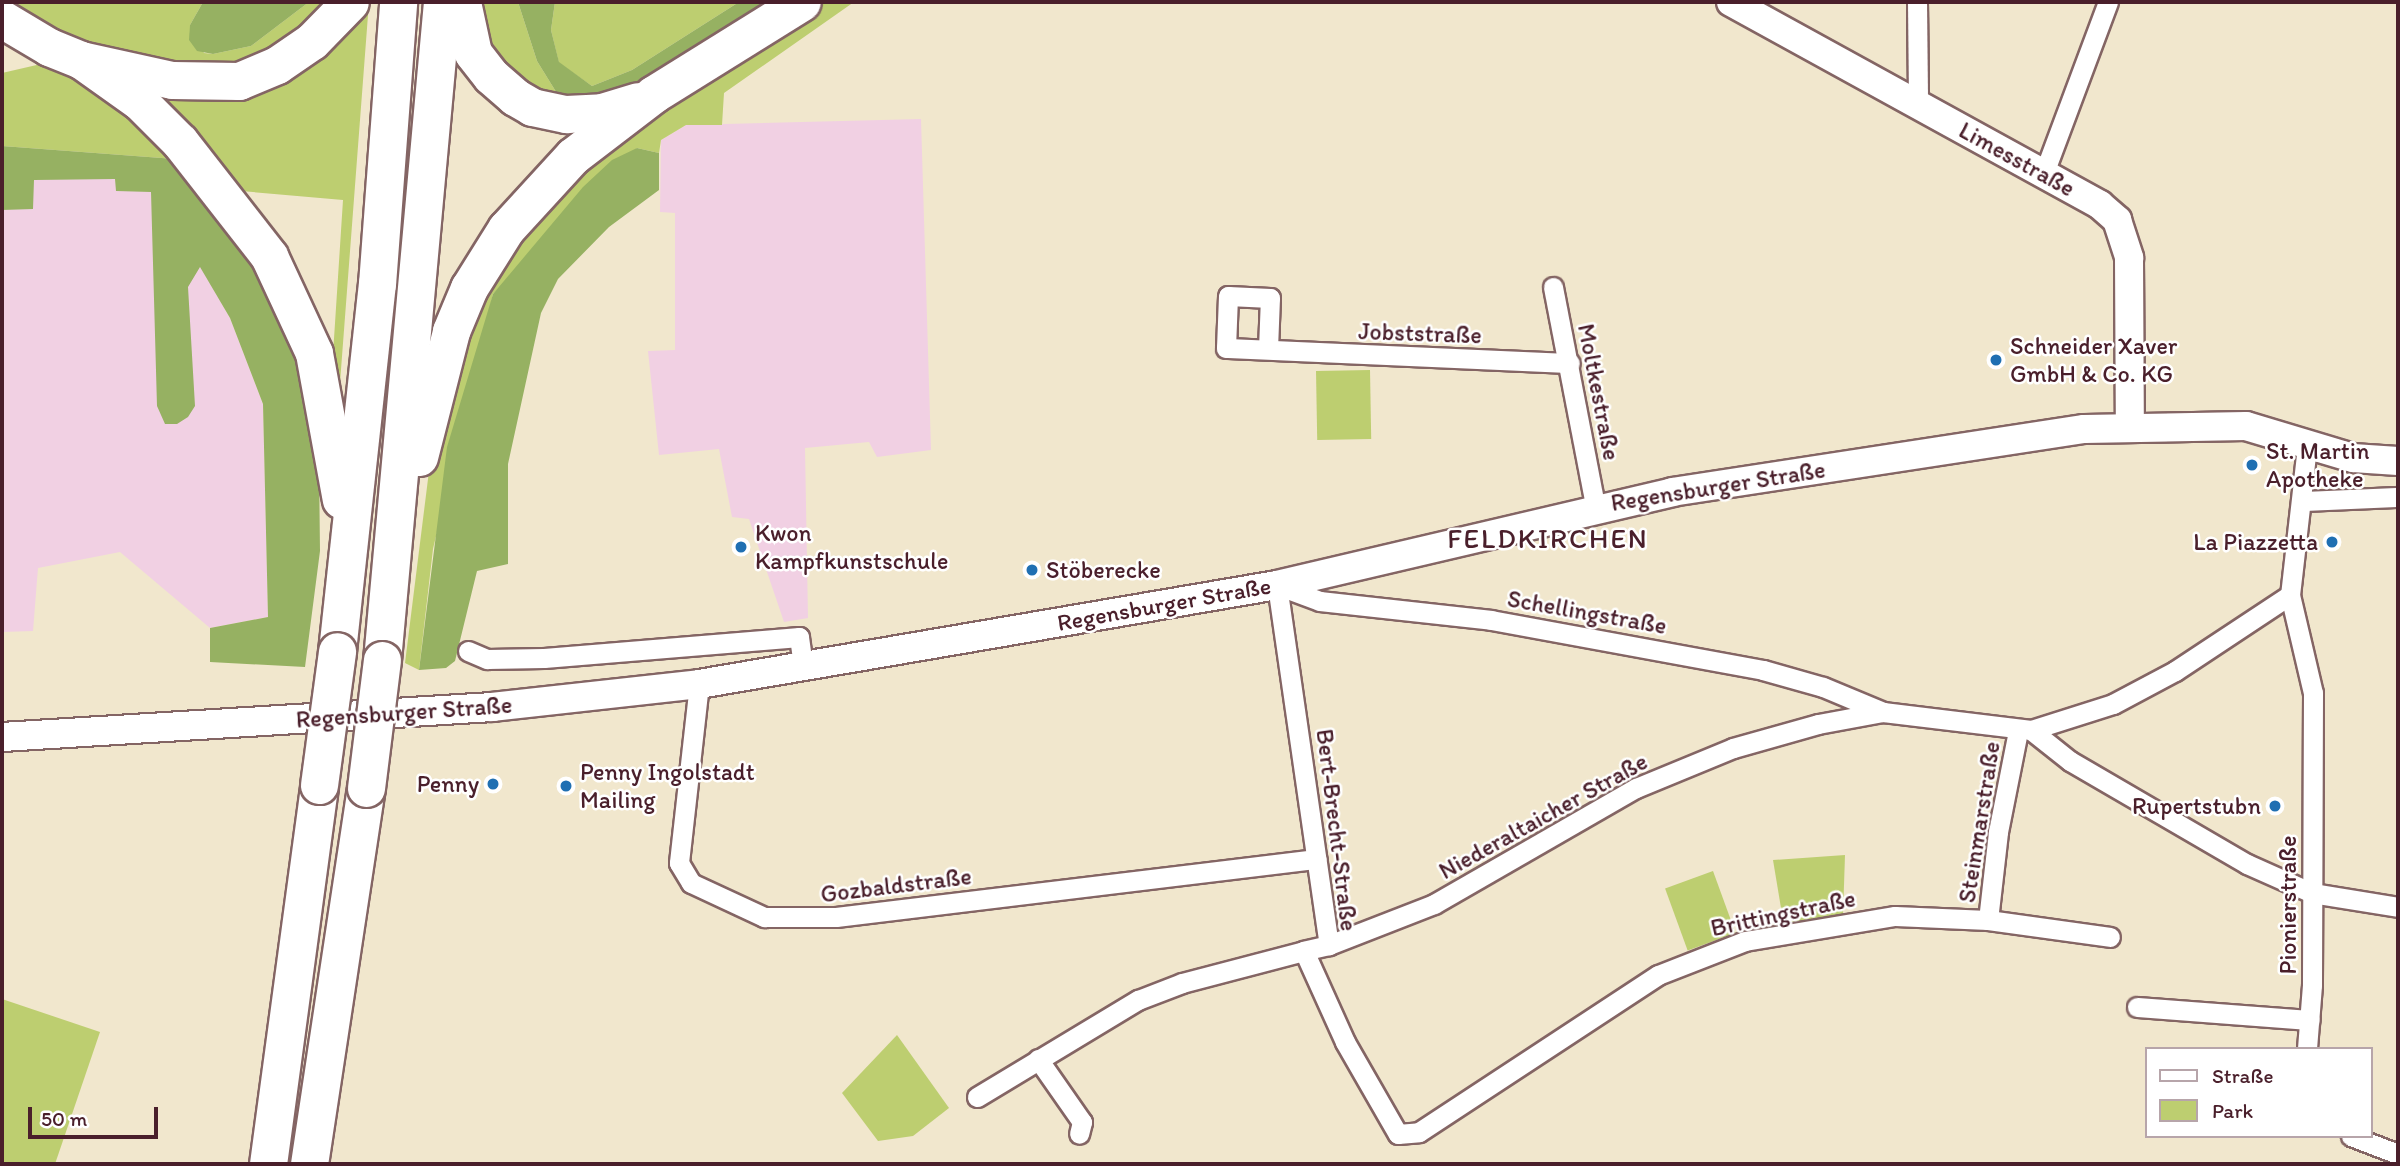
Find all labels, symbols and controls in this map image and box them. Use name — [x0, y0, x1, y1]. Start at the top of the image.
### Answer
street label: Limesstraße — [1954, 115, 2080, 203]
street label: Jobststraße — [1358, 316, 1482, 350]
street label: Moltkestraße — [1572, 321, 1626, 463]
place label: Schneider Xaver GmbH & Co. KG — [2010, 332, 2177, 388]
marker: Schneider Xaver GmbH & Co. KG — [1988, 352, 2004, 368]
place label: St. Martin Apotheke — [2266, 437, 2369, 493]
street label: Regensburger Straße — [1609, 455, 1827, 517]
marker: St. Martin Apotheke — [2244, 457, 2260, 473]
place label: Kwon Kampfkunstschule — [755, 519, 948, 575]
district label: FELDKIRCHEN — [1450, 521, 1646, 555]
place label: La Piazzetta — [2193, 528, 2318, 556]
marker: La Piazzetta — [2324, 534, 2340, 550]
marker: Kwon Kampfkunstschule — [733, 539, 749, 555]
place label: Stöberecke — [1046, 556, 1161, 584]
marker: Stöberecke — [1024, 562, 1040, 578]
street label: Regensburger Straße — [1055, 571, 1273, 637]
street label: Schellingstraße — [1505, 584, 1669, 640]
street label: Regensburger Straße — [295, 690, 513, 734]
street label: Bert-Brecht-Straße — [1310, 727, 1364, 933]
street label: Steinmarstraße — [1952, 739, 2006, 905]
street label: Niederaltaicher Straße — [1434, 747, 1652, 885]
place label: Penny Ingolstadt Mailing — [580, 758, 755, 814]
place label: Penny — [417, 770, 479, 798]
marker: Penny — [485, 776, 501, 792]
marker: Penny Ingolstadt Mailing — [558, 778, 574, 794]
place label: Rupertstubn — [2132, 792, 2261, 820]
marker: Rupertstubn — [2267, 798, 2283, 814]
street label: Pionierstraße — [2274, 835, 2302, 975]
street label: Gozbaldstraße — [819, 861, 973, 909]
street label: Brittingstraße — [1708, 884, 1858, 942]
legend — [2144, 1047, 2372, 1138]
text: Straße — [2212, 1063, 2273, 1088]
scale bar — [32, 1092, 161, 1136]
text: Park — [2212, 1098, 2253, 1123]
text: 50 m — [41, 1106, 87, 1131]

